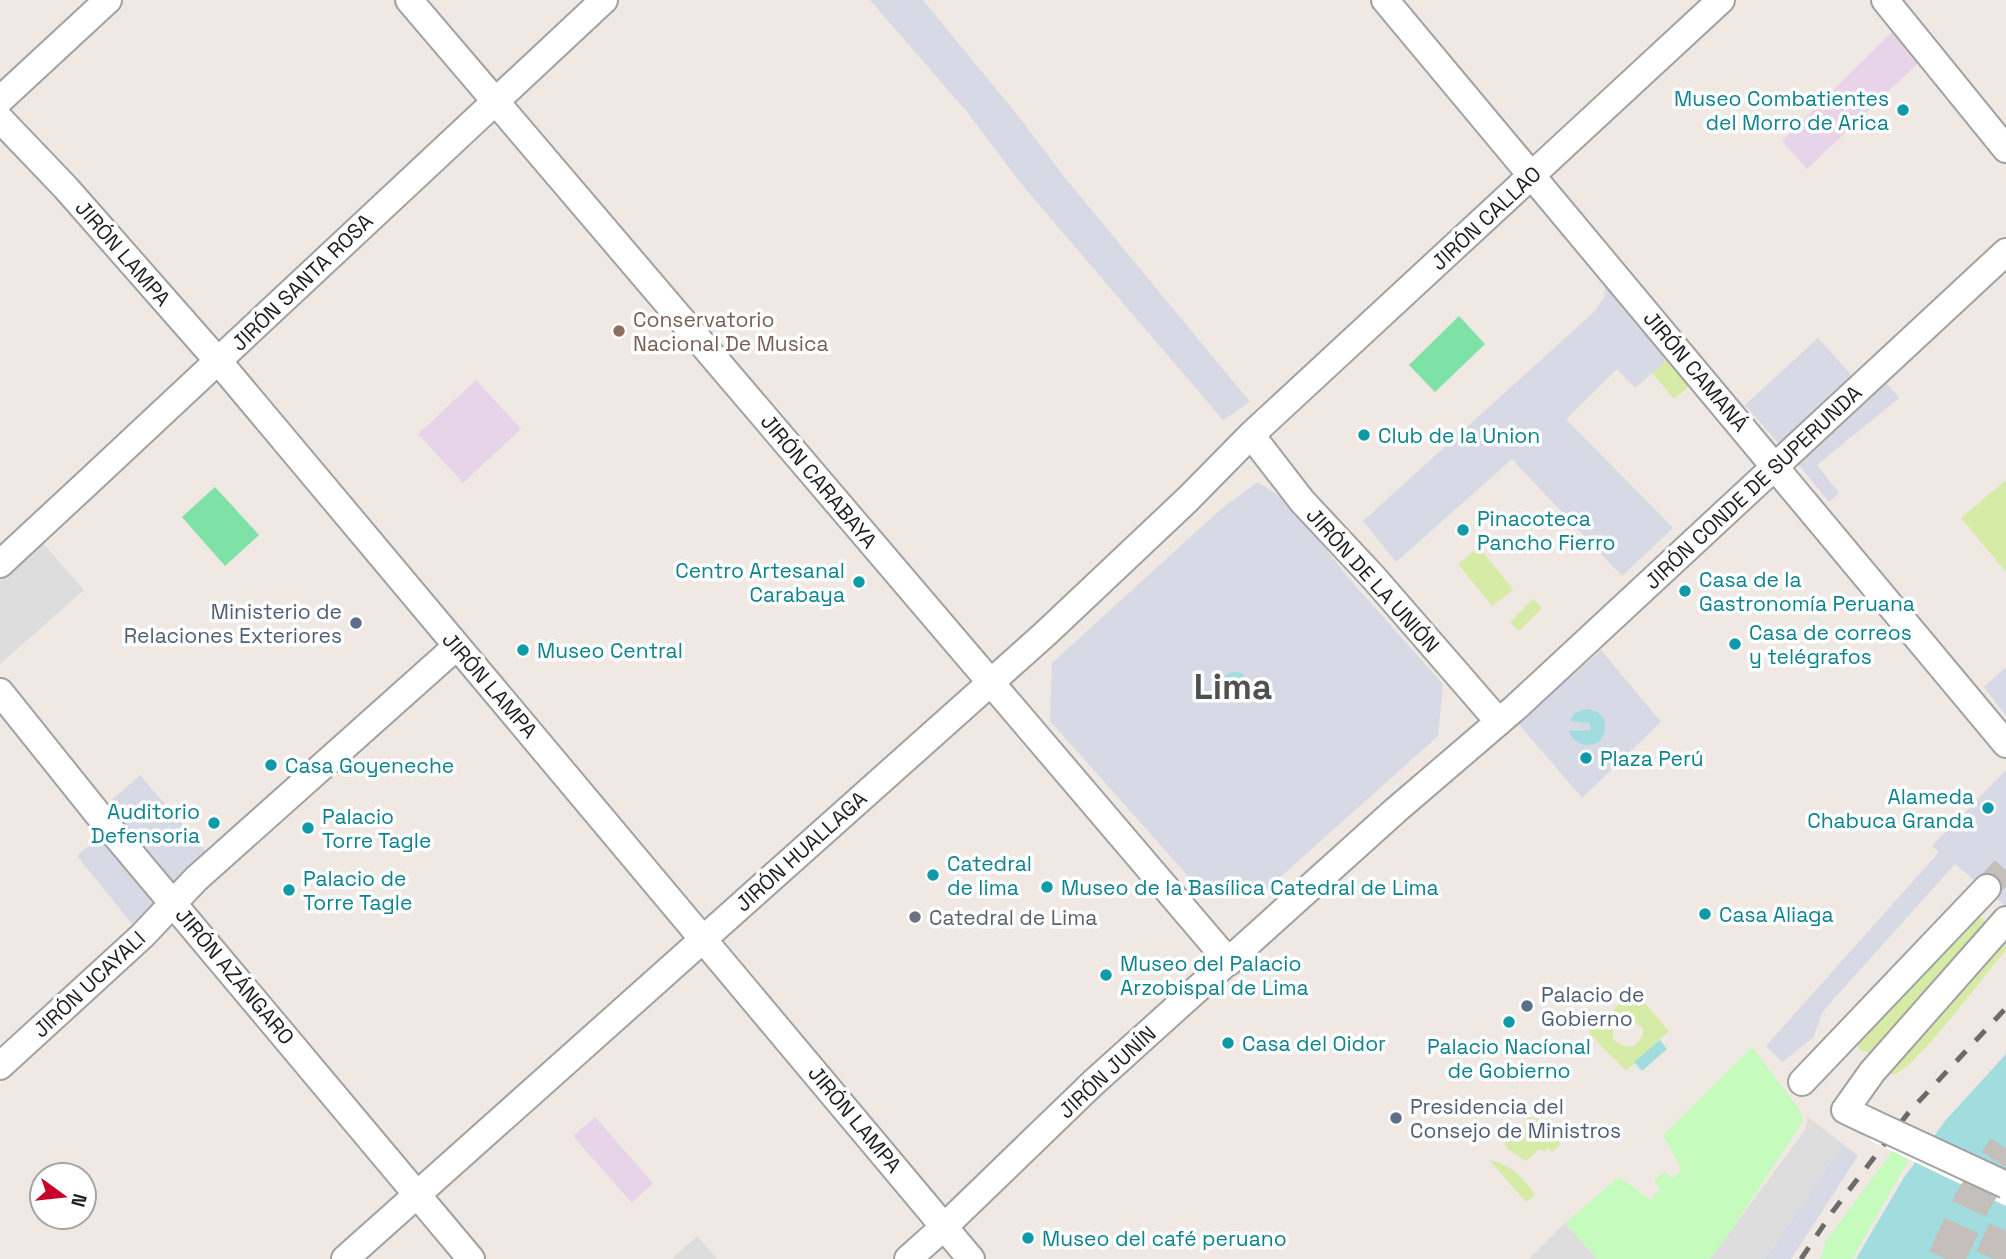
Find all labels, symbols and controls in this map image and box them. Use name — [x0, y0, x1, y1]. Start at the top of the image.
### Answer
place label: Museo Combatientes del Morro de Arica — [1674, 85, 1889, 136]
marker: Museo Combatientes del Morro de Arica — [1895, 102, 1911, 118]
street label: JIRÓN CALLAO — [1425, 160, 1547, 276]
street label: JIRÓN LAMPA — [70, 194, 176, 312]
street label: JIRÓN SANTA ROSA — [225, 207, 379, 357]
street label: JIRÓN CAMANÁ — [1638, 305, 1754, 437]
place label: Conservatorio Nacional De Musica — [633, 306, 829, 357]
marker: Conservatorio Nacional De Musica — [611, 323, 627, 339]
street label: JIRÓN CONDE DE SUPERUNDA — [1639, 379, 1867, 595]
street label: JIRÓN CARABAYA — [755, 408, 883, 554]
place label: Club de la Union — [1378, 422, 1540, 449]
marker: Club de la Union — [1356, 427, 1372, 443]
street label: JIRÓN DE LA UNIÓN — [1301, 502, 1445, 658]
place label: Pinacoteca Pancho Fierro — [1477, 505, 1616, 556]
marker: Pinacoteca Pancho Fierro — [1455, 522, 1471, 538]
place label: Centro Artesanal Carabaya — [675, 557, 845, 608]
place label: Casa de la Gastronomía Peruana — [1699, 566, 1915, 617]
marker: Centro Artesanal Carabaya — [851, 574, 867, 590]
marker: Casa de la Gastronomía Peruana — [1677, 583, 1693, 599]
place label: Ministerio de Relaciones Exteriores — [124, 598, 342, 649]
marker: Ministerio de Relaciones Exteriores — [348, 615, 364, 631]
place label: Casa de correos y telégrafos — [1749, 619, 1912, 670]
street label: JIRÓN LAMPA — [437, 626, 543, 744]
marker: Casa de correos y telégrafos — [1727, 636, 1743, 652]
place label: Museo Central — [537, 637, 683, 664]
marker: Museo Central — [515, 642, 531, 658]
district label: Lima — [1194, 665, 1272, 709]
place label: Plaza Perú — [1600, 745, 1704, 772]
marker: Plaza Perú — [1578, 750, 1594, 766]
place label: Casa Goyeneche — [285, 752, 454, 779]
marker: Casa Goyeneche — [263, 757, 279, 773]
place label: Alameda Chabuca Granda — [1807, 783, 1974, 834]
street label: JIRÓN HUALLAGA — [730, 785, 872, 917]
place label: Auditorio Defensoria — [91, 798, 200, 849]
marker: Alameda Chabuca Granda — [1980, 800, 1996, 816]
place label: Palacio Torre Tagle — [322, 803, 431, 854]
marker: Auditorio Defensoria — [206, 815, 222, 831]
marker: Palacio Torre Tagle — [300, 820, 316, 836]
place label: Catedral de lima — [947, 850, 1032, 901]
place label: Palacio de Torre Tagle — [303, 865, 412, 916]
marker: Catedral de lima — [925, 867, 941, 883]
place label: Museo de la Basílica Catedral de Lima — [1061, 874, 1439, 901]
marker: Museo de la Basílica Catedral de Lima — [1039, 879, 1055, 895]
marker: Palacio de Torre Tagle — [281, 882, 297, 898]
place label: Casa Aliaga — [1719, 901, 1834, 928]
street label: JIRÓN AZÁNGARO — [170, 902, 300, 1050]
place label: Catedral de Lima — [929, 904, 1097, 931]
marker: Casa Aliaga — [1697, 906, 1713, 922]
marker: Catedral de Lima — [907, 909, 923, 925]
street label: JIRÓN UCAYALI — [27, 925, 151, 1043]
place label: Museo del Palacio Arzobispal de Lima — [1120, 950, 1309, 1001]
marker: Museo del Palacio Arzobispal de Lima — [1098, 967, 1114, 983]
place label: Palacio de Gobierno — [1541, 981, 1644, 1032]
marker: Palacio de Gobierno — [1519, 998, 1535, 1014]
marker: Palacio Nacíonal de Gobierno — [1501, 1014, 1517, 1030]
street label: JIRÓN JUNÍN — [1053, 1020, 1161, 1124]
place label: Casa del Oidor — [1242, 1030, 1386, 1057]
place label: Palacio Nacíonal de Gobierno — [1427, 1033, 1591, 1084]
marker: Casa del Oidor — [1220, 1035, 1236, 1051]
street label: JIRÓN LAMPA — [802, 1060, 908, 1178]
place label: Presidencia del Consejo de Ministros — [1410, 1093, 1621, 1144]
marker: Presidencia del Consejo de Ministros — [1388, 1110, 1404, 1126]
north arrow — [28, 1161, 98, 1231]
text: N — [65, 1191, 93, 1210]
place label: Museo del café peruano — [1042, 1225, 1287, 1252]
marker: Museo del café peruano — [1020, 1230, 1036, 1246]

